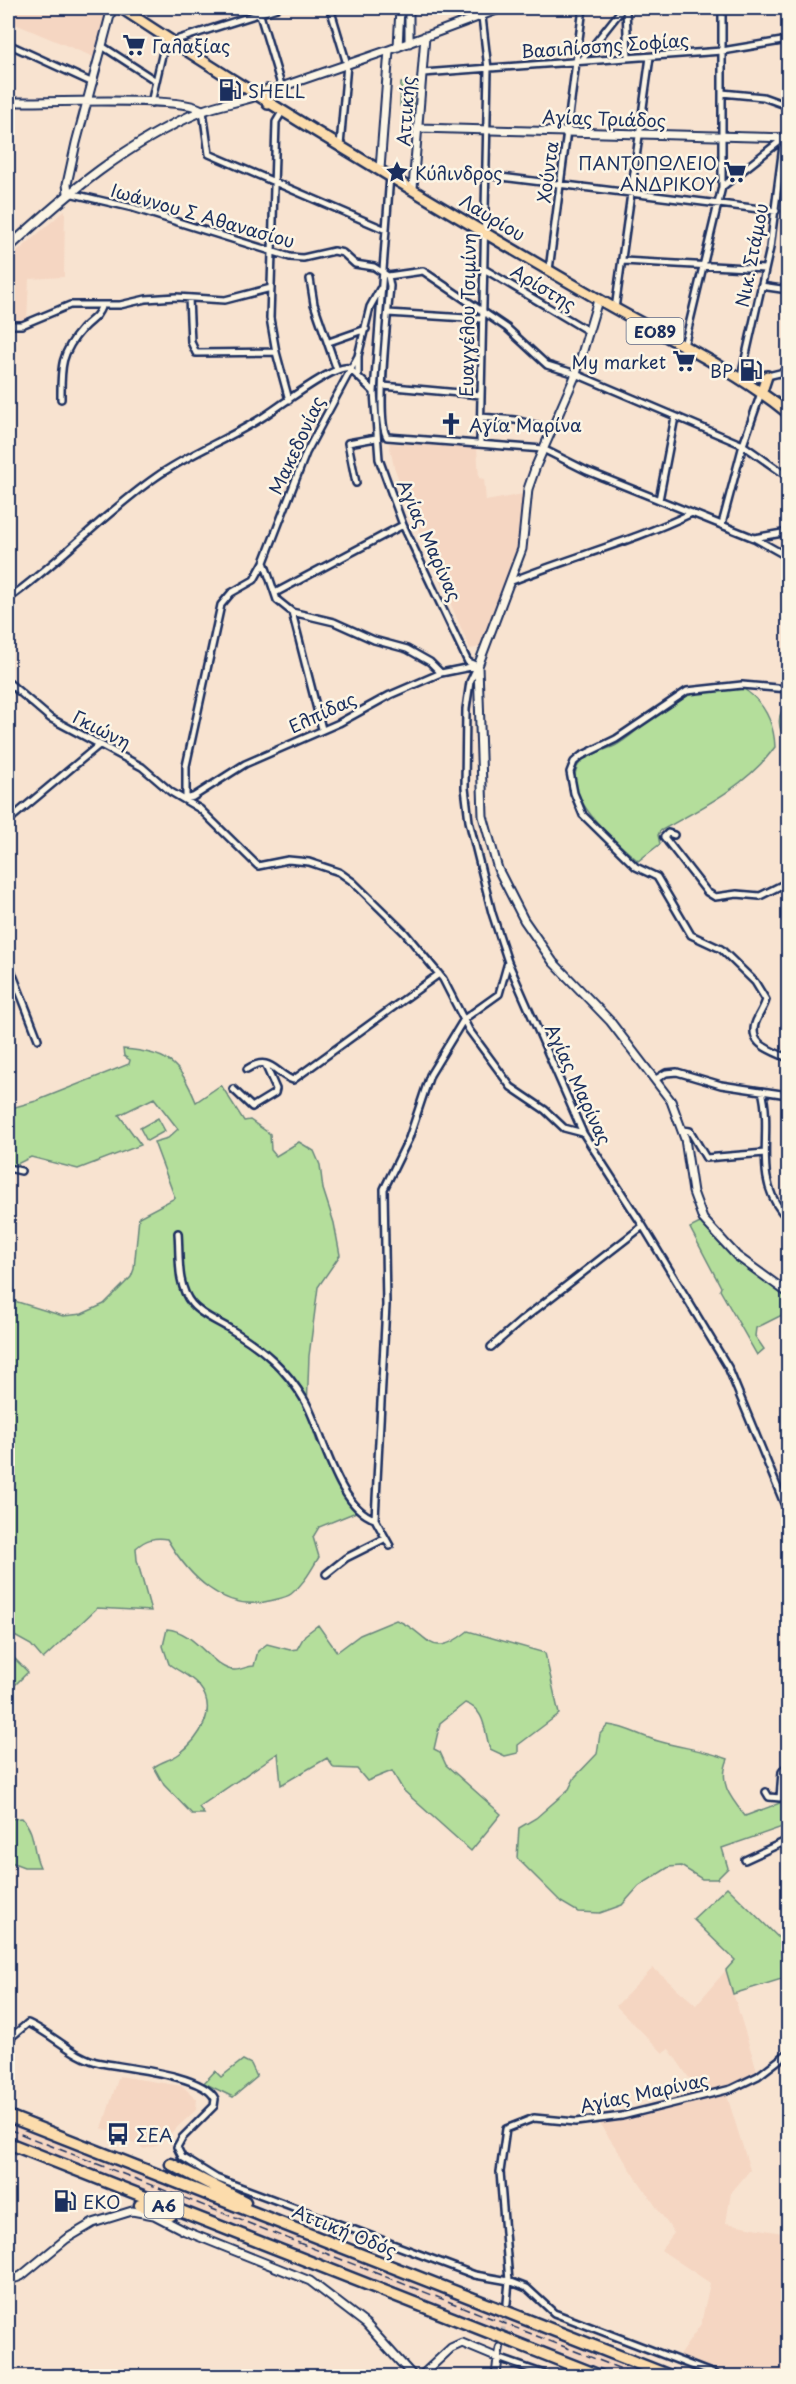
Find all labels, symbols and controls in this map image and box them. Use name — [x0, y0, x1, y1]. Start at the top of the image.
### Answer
street label: Βασιλίσσης Σοφίας — [520, 26, 690, 64]
supermarket icon: Γαλαξίας — [121, 32, 147, 58]
place label: Γαλαξίας — [152, 32, 230, 59]
street label: Αττικής — [389, 75, 421, 147]
fuel station icon: SHELL — [217, 77, 243, 103]
place label: SHELL — [248, 77, 305, 104]
street label: Αγίας Τριάδος — [542, 102, 666, 134]
street label: Χούντα — [529, 139, 565, 205]
place label: ΠΑΝΤΟΠΩΛΕΙΟ ΑΝΔΡΙΚΟΥ — [578, 149, 717, 197]
place icon: Κύλινδρος — [384, 159, 410, 185]
place label: Κύλινδρος — [415, 159, 503, 186]
supermarket icon: ΠΑΝΤΟΠΩΛΕΙΟ ΑΝΔΡΙΚΟΥ — [722, 159, 748, 185]
street label: Ιωάννου Σ Αθανασίου — [108, 176, 298, 254]
street label: Λαυρίου — [455, 187, 531, 247]
street label: Νικ. Στάμου — [728, 201, 774, 309]
street label: Ευαγγέλου Τσιμίνη — [452, 233, 482, 397]
street label: Αρίστης — [506, 257, 582, 317]
road number: ΕΟ89 — [626, 318, 684, 344]
place label: My market — [571, 348, 666, 375]
supermarket icon: My market — [671, 348, 697, 374]
place label: BP — [710, 357, 733, 384]
fuel station icon: BP — [738, 357, 764, 383]
street label: Μακεδονίας — [261, 391, 331, 499]
church icon: Αγία Μαρίνα — [438, 411, 464, 437]
place label: Αγία Μαρίνα — [469, 411, 582, 438]
street label: Αγίας Μαρίνας — [391, 475, 469, 605]
street label: Ελπίδας — [284, 685, 360, 739]
street label: Γκιώνη — [68, 703, 136, 755]
street label: Αγίας Μαρίνας — [539, 1019, 619, 1149]
street label: Αγίας Μαρίνας — [577, 2065, 711, 2119]
bus stop icon: ΣΕΑ — [105, 2121, 131, 2147]
place label: ΣΕΑ — [136, 2121, 173, 2148]
fuel station icon: EKO — [52, 2188, 78, 2214]
place label: EKO — [83, 2188, 120, 2215]
road number: Α6 — [144, 2192, 184, 2218]
street label: Αττική Οδός — [289, 2197, 401, 2263]

